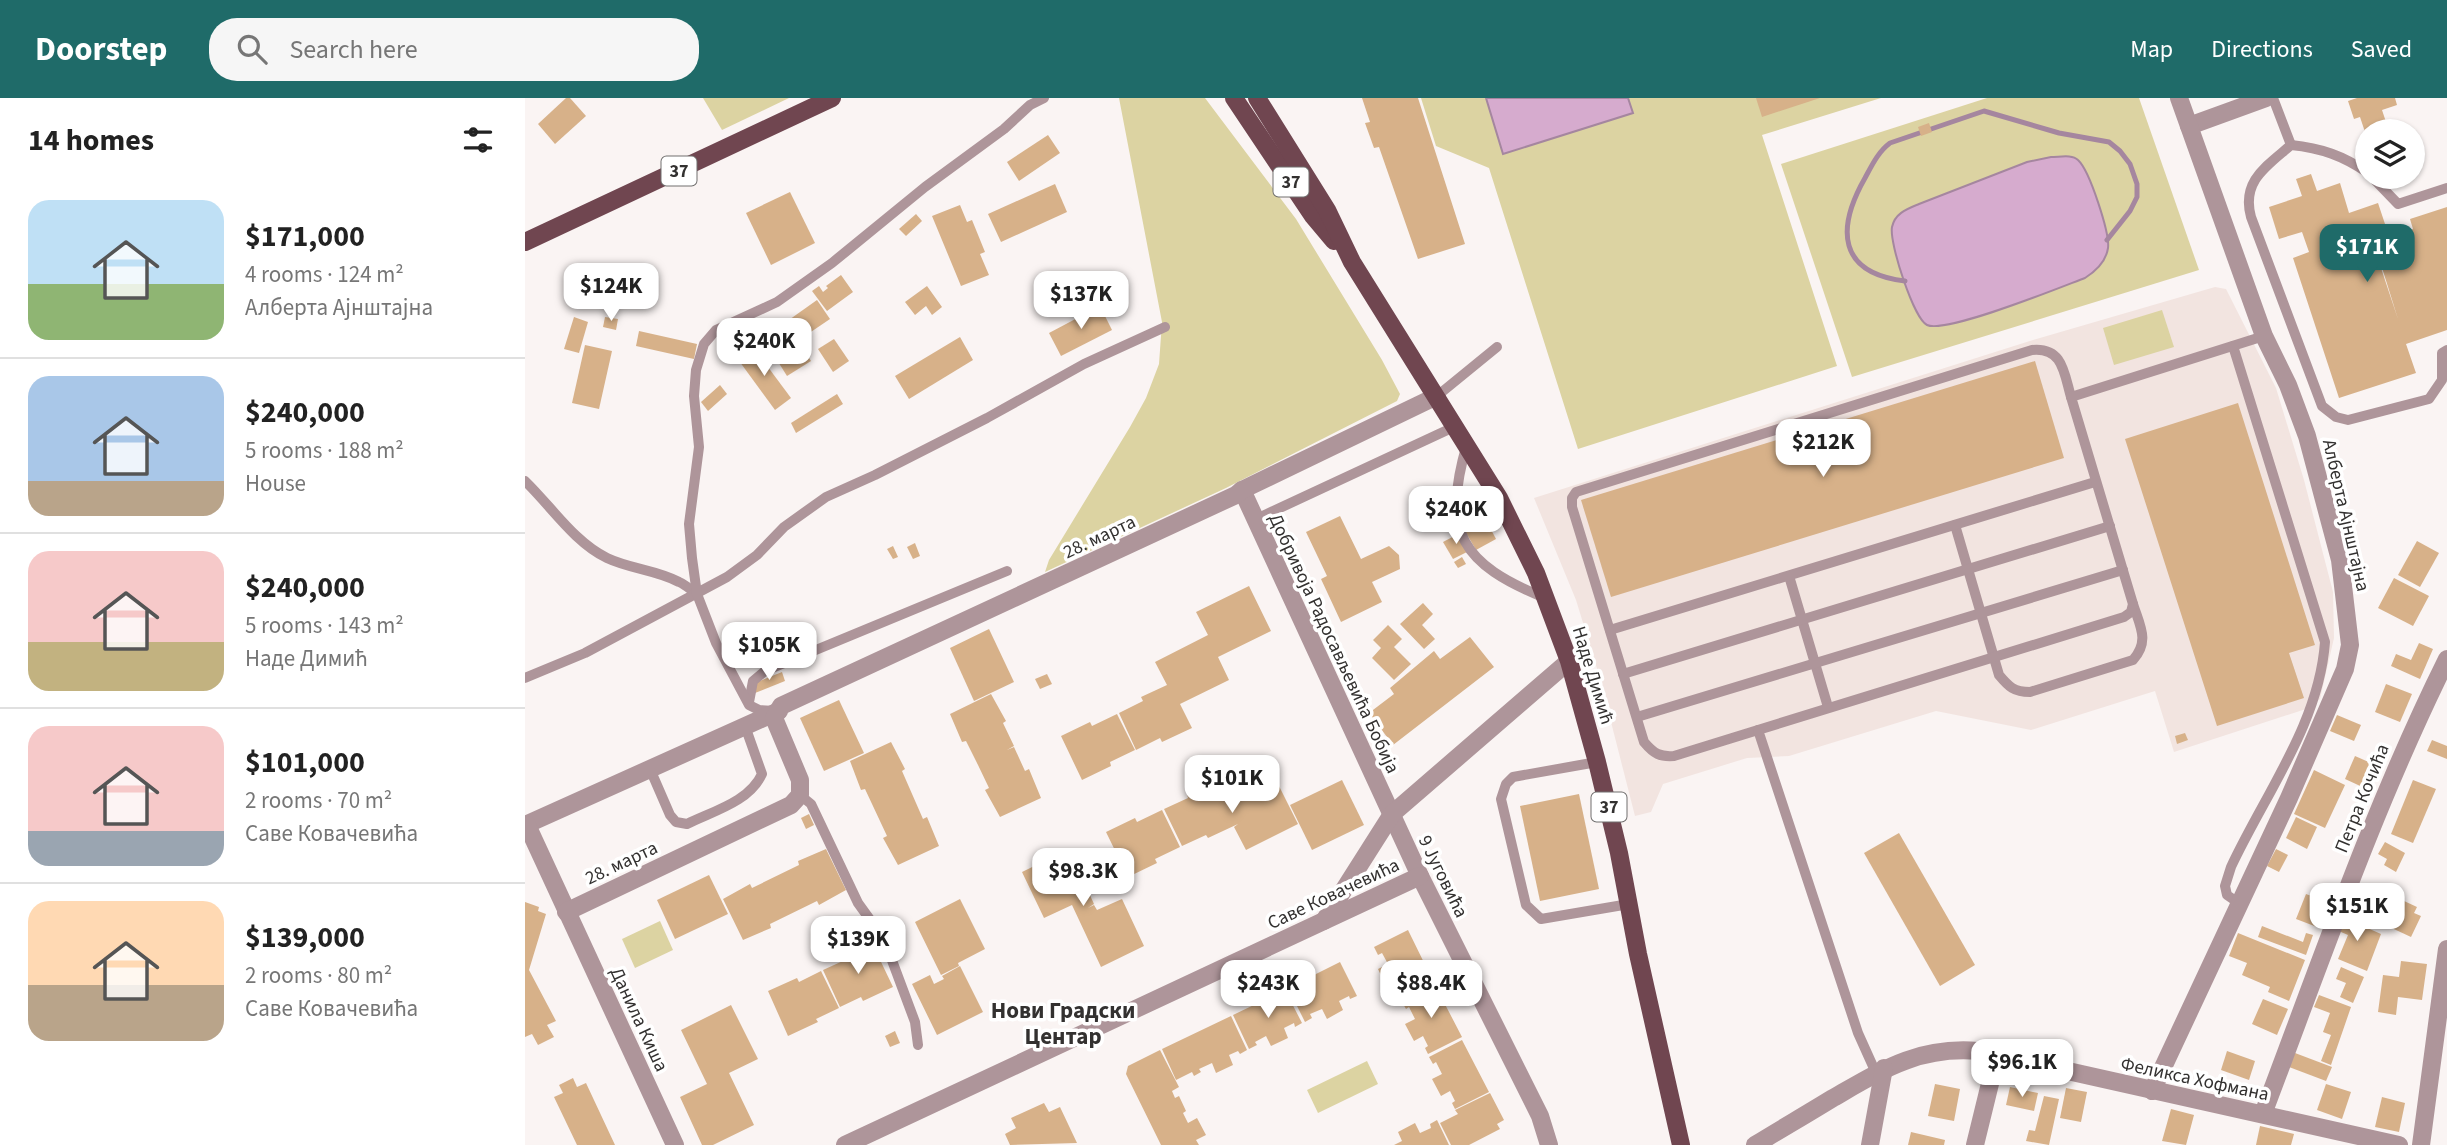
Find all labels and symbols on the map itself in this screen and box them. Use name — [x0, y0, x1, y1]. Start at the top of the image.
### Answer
road number: 37 — [661, 156, 697, 186]
road number: 37 — [1273, 168, 1309, 196]
pin: $171K — [2318, 225, 2416, 284]
pin: $124K — [562, 264, 660, 323]
pin: $137K — [1032, 272, 1130, 331]
pin: $240K — [715, 318, 813, 378]
pin: $212K — [1774, 420, 1872, 479]
street label: Алберта Ајнштајна — [2315, 437, 2376, 594]
pin: $240K — [1407, 486, 1505, 546]
street label: 28. марта — [1059, 509, 1140, 566]
street label: Добривоја Радосављевића Бобија — [1261, 509, 1406, 778]
pin: $105K — [720, 622, 818, 682]
street label: Наде Димић — [1565, 623, 1620, 728]
street label: Петра Кочића — [2328, 740, 2397, 857]
pin: $101K — [1183, 756, 1281, 815]
road number: 37 — [1591, 792, 1627, 822]
street label: 9 Југовића — [1411, 831, 1474, 922]
street label: 28. марта — [581, 835, 662, 892]
pin: $98.3K — [1026, 848, 1140, 908]
street label: Саве Ковачевића — [1263, 852, 1404, 937]
pin: $151K — [2308, 884, 2406, 943]
pin: $139K — [809, 916, 907, 976]
pin: $243K — [1219, 960, 1317, 1020]
pin: $88.4K — [1374, 960, 1488, 1020]
street label: Данила Киша — [603, 963, 675, 1076]
district label: Нови Градски Центар — [991, 994, 1135, 1053]
pin: $96.1K — [1965, 1040, 2079, 1099]
street label: Феликса Хофмана — [2118, 1051, 2271, 1108]

